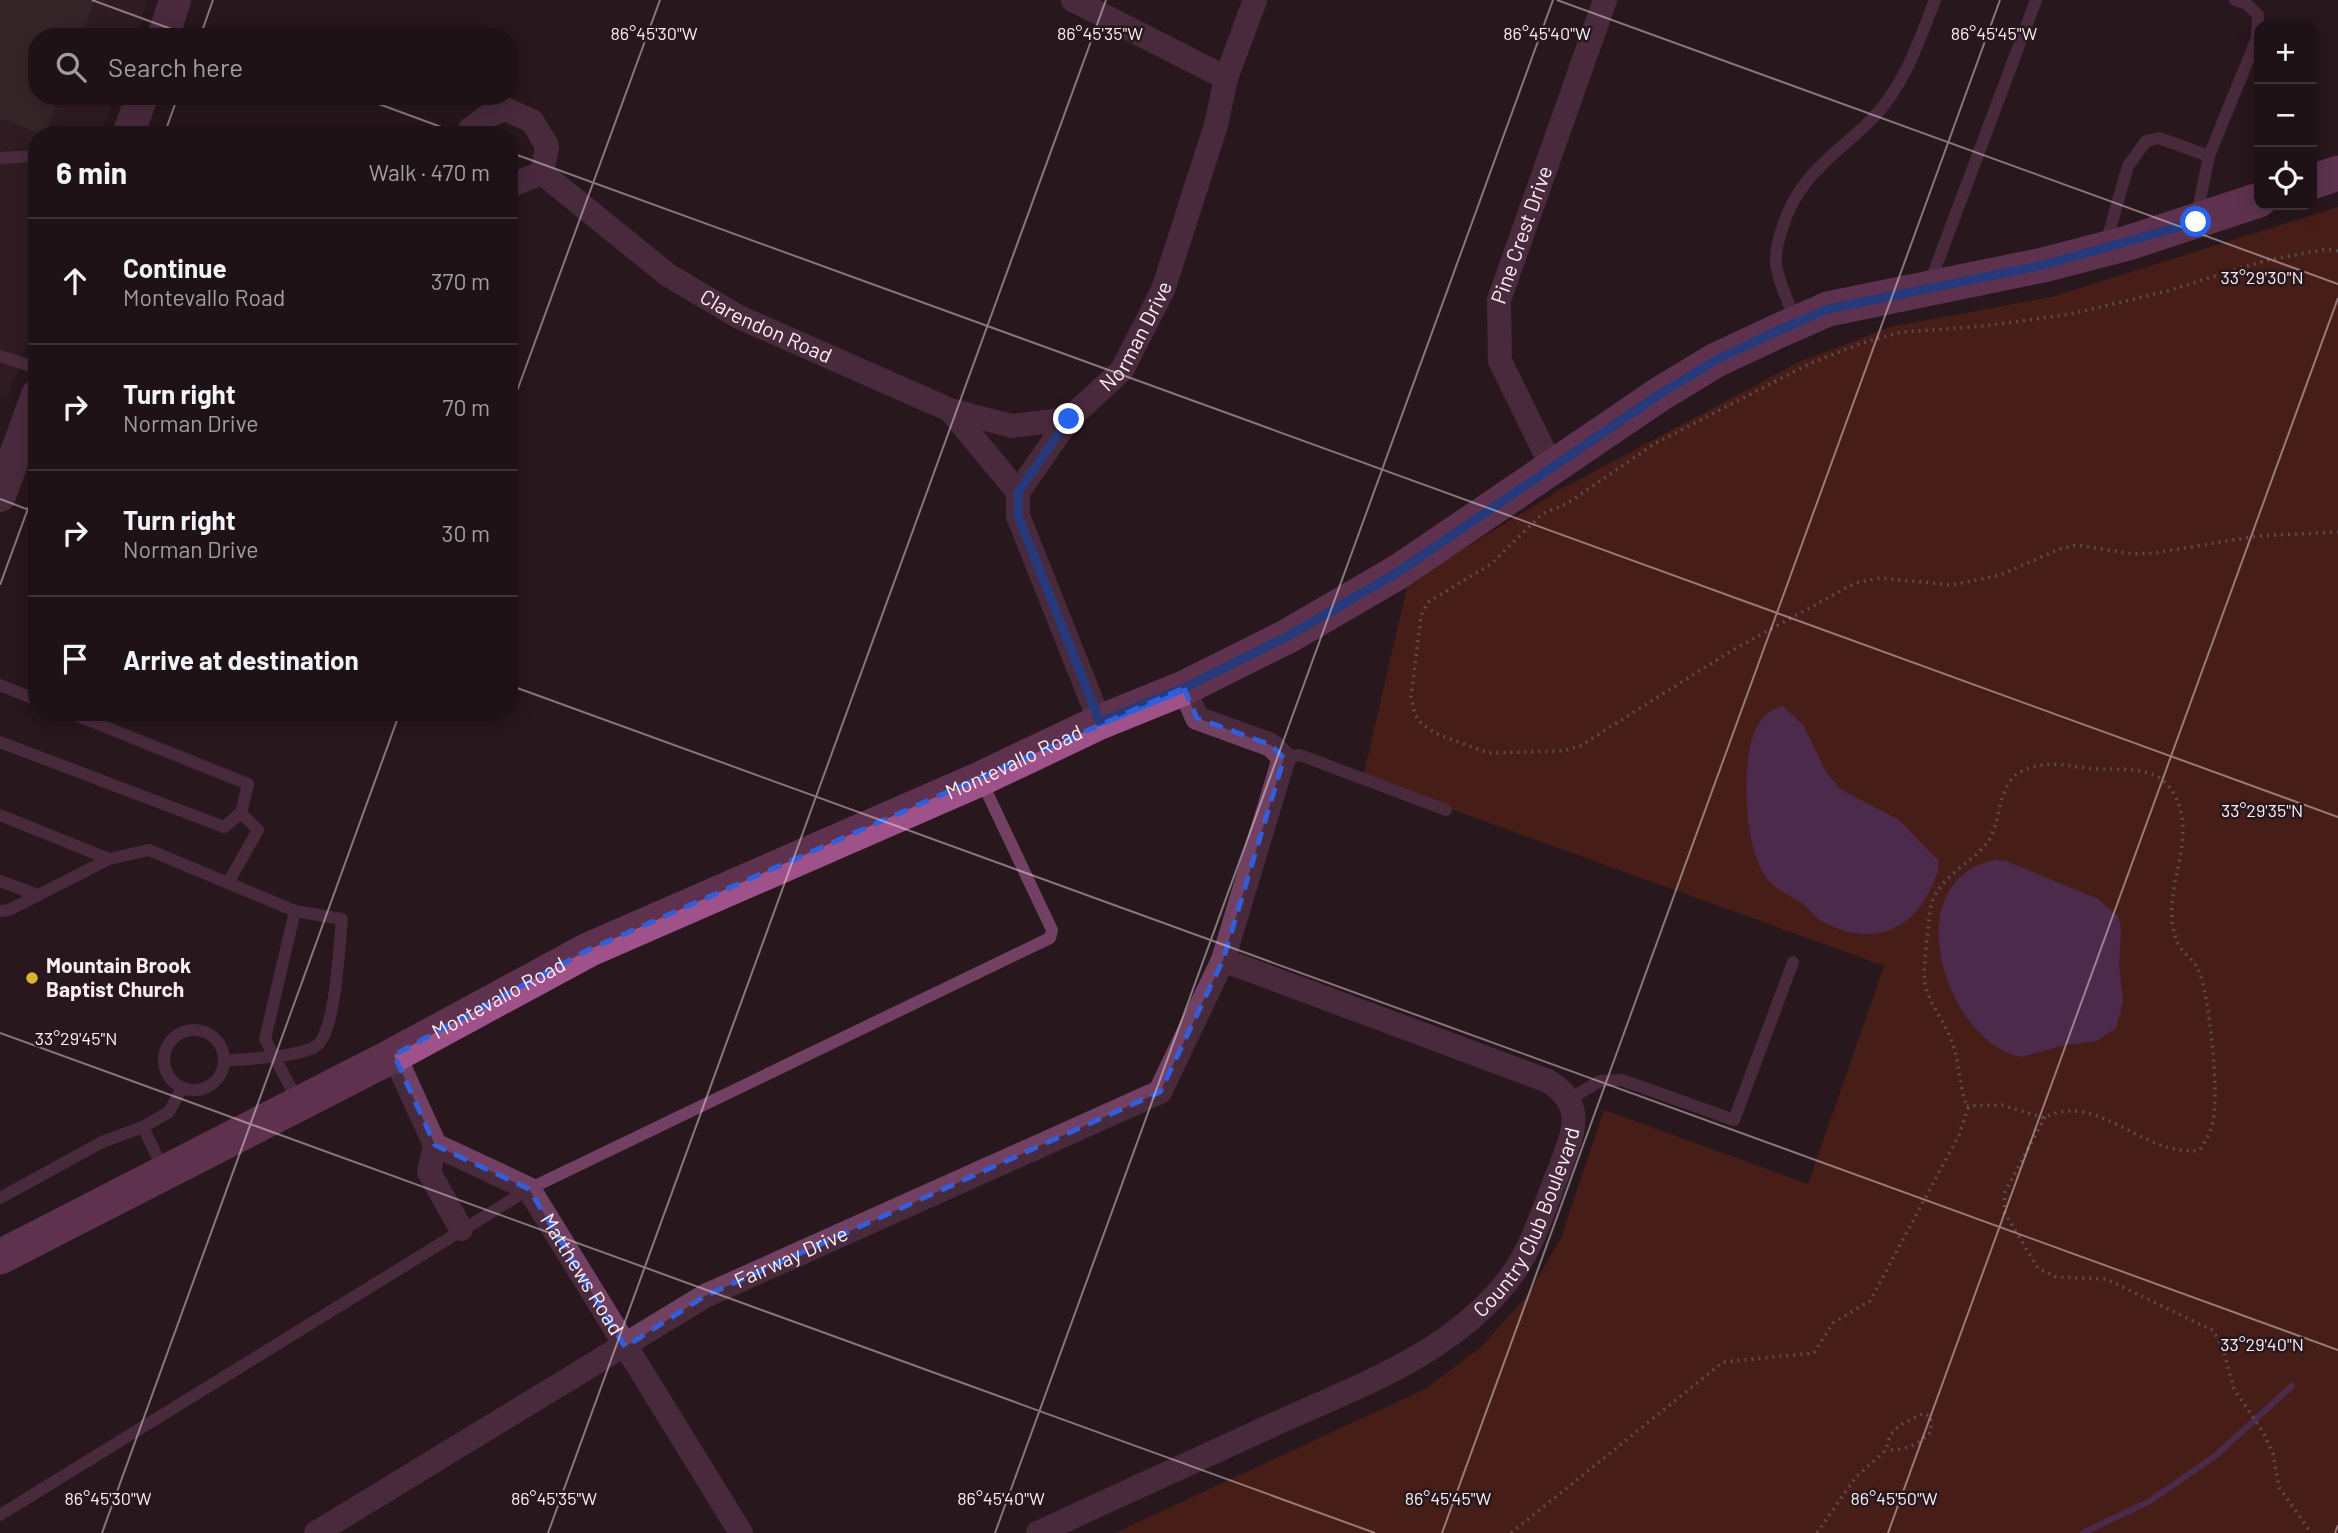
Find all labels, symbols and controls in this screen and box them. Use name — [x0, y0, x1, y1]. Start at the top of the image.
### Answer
map controls — [2254, 21, 2317, 210]
button: + — [2254, 21, 2317, 84]
text: 86°45'30"W — [610, 22, 698, 44]
text: 86°45'35"W — [1057, 22, 1143, 44]
text: 86°45'40"W — [1503, 22, 1591, 44]
text: 86°45'45"W — [1951, 22, 2037, 44]
search box — [28, 28, 518, 105]
icon: search — [52, 48, 90, 86]
text: Search here — [108, 51, 243, 82]
button: − — [2254, 84, 2317, 147]
button: locate — [2254, 147, 2317, 210]
text: 6 min — [56, 154, 127, 190]
text: Walk · 470 m — [369, 158, 490, 186]
street label: Pine Crest Drive — [1485, 162, 1556, 307]
route start — [2180, 206, 2211, 237]
text: Continue — [123, 252, 227, 283]
icon: ahead — [56, 262, 94, 300]
text: 33°29'30"N — [2220, 266, 2304, 288]
text: 370 m — [431, 267, 490, 295]
street label: Norman Drive — [1094, 278, 1176, 396]
text: Montevallo Road — [123, 283, 285, 311]
street label: Clarendon Road — [696, 283, 836, 367]
text: Turn right — [123, 378, 236, 409]
icon: right — [56, 388, 94, 426]
text: 70 m — [443, 393, 490, 421]
route end — [1053, 403, 1084, 434]
text: Norman Drive — [123, 409, 258, 437]
text: Turn right — [123, 504, 236, 535]
icon: right — [56, 514, 94, 552]
text: 30 m — [442, 519, 490, 547]
text: Norman Drive — [123, 535, 258, 563]
icon: arrive — [56, 640, 94, 678]
text: Arrive at destination — [123, 644, 359, 675]
street label: Montevallo Road — [941, 718, 1086, 804]
text: 33°29'35"N — [2221, 799, 2303, 821]
street label: Montevallo Road — [427, 951, 569, 1043]
place label: Mountain Brook Baptist Church — [46, 952, 191, 1001]
marker: Mountain Brook Baptist Church — [24, 970, 40, 986]
text: 33°29'45"N — [35, 1027, 117, 1049]
street label: Country Club Boulevard — [1467, 1125, 1584, 1322]
street label: Matthews Road — [536, 1208, 630, 1339]
street label: Fairway Drive — [730, 1220, 851, 1292]
text: 33°29'40"N — [2220, 1333, 2304, 1355]
text: 86°45'30"W — [64, 1487, 152, 1509]
text: 86°45'35"W — [511, 1487, 597, 1509]
text: 86°45'40"W — [957, 1487, 1045, 1509]
text: 86°45'45"W — [1405, 1487, 1491, 1509]
text: 86°45'50"W — [1850, 1487, 1938, 1509]

